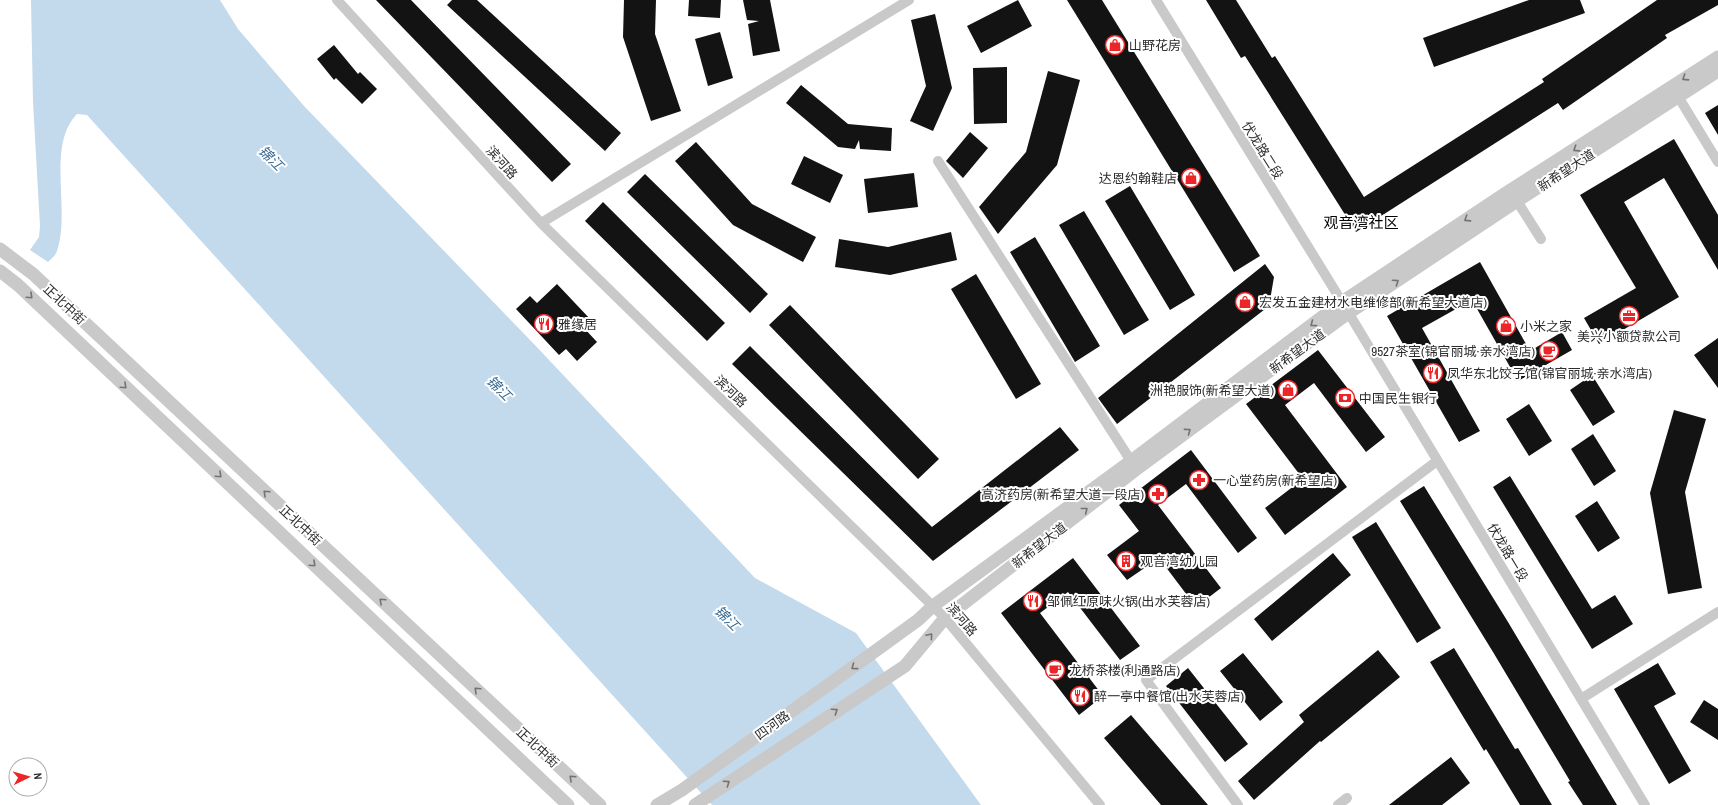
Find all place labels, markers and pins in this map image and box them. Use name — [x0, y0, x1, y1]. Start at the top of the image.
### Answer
shop icon: 山野花房 — [1104, 34, 1126, 56]
place label: 山野花房 — [1129, 37, 1181, 54]
shop icon: 达恩约翰鞋店 — [1180, 167, 1202, 189]
place label: 达恩约翰鞋店 — [1099, 170, 1177, 187]
shop icon: 宏发五金建材水电维修部(新希望大道店) — [1234, 291, 1256, 313]
place label: 宏发五金建材水电维修部(新希望大道店) — [1259, 294, 1488, 311]
office icon: 美兴小额贷款公司 — [1618, 305, 1640, 327]
restaurant icon: 雅缘居 — [533, 313, 555, 335]
shop icon: 小米之家 — [1495, 315, 1517, 337]
place label: 雅缘居 — [558, 316, 597, 333]
place label: 小米之家 — [1520, 318, 1572, 335]
place label: 美兴小额贷款公司 — [1577, 328, 1681, 345]
cafe icon: 9527茶室(锦官丽城·亲水湾店) — [1538, 340, 1560, 362]
place label: 9527茶室(锦官丽城·亲水湾店) — [1371, 343, 1535, 360]
restaurant icon: 凤华东北饺子馆(锦官丽城·亲水湾店) — [1422, 362, 1444, 384]
place label: 凤华东北饺子馆(锦官丽城·亲水湾店) — [1447, 365, 1653, 382]
shop icon: 洲艳服饰(新希望大道) — [1277, 379, 1299, 401]
place label: 洲艳服饰(新希望大道) — [1150, 382, 1274, 399]
bank icon: 中国民生银行 — [1334, 387, 1356, 409]
place label: 中国民生银行 — [1359, 390, 1437, 407]
pharmacy icon: 一心堂药房(新希望店) — [1188, 469, 1210, 491]
place label: 一心堂药房(新希望店) — [1213, 472, 1338, 489]
pharmacy icon: 高济药房(新希望大道一段店) — [1147, 483, 1169, 505]
place label: 高济药房(新希望大道一段店) — [981, 486, 1144, 503]
building icon: 观音湾幼儿园 — [1115, 550, 1137, 572]
place label: 观音湾幼儿园 — [1140, 553, 1218, 570]
restaurant icon: 邹佩红原味火锅(出水芙蓉店) — [1022, 590, 1044, 612]
place label: 邹佩红原味火锅(出水芙蓉店) — [1047, 593, 1211, 610]
cafe icon: 龙桥茶楼(利通路店) — [1044, 659, 1066, 681]
place label: 龙桥茶楼(利通路店) — [1069, 662, 1181, 679]
restaurant icon: 醉一亭中餐馆(出水芙蓉店) — [1069, 685, 1091, 707]
place label: 醉一亭中餐馆(出水芙蓉店) — [1094, 688, 1245, 705]

